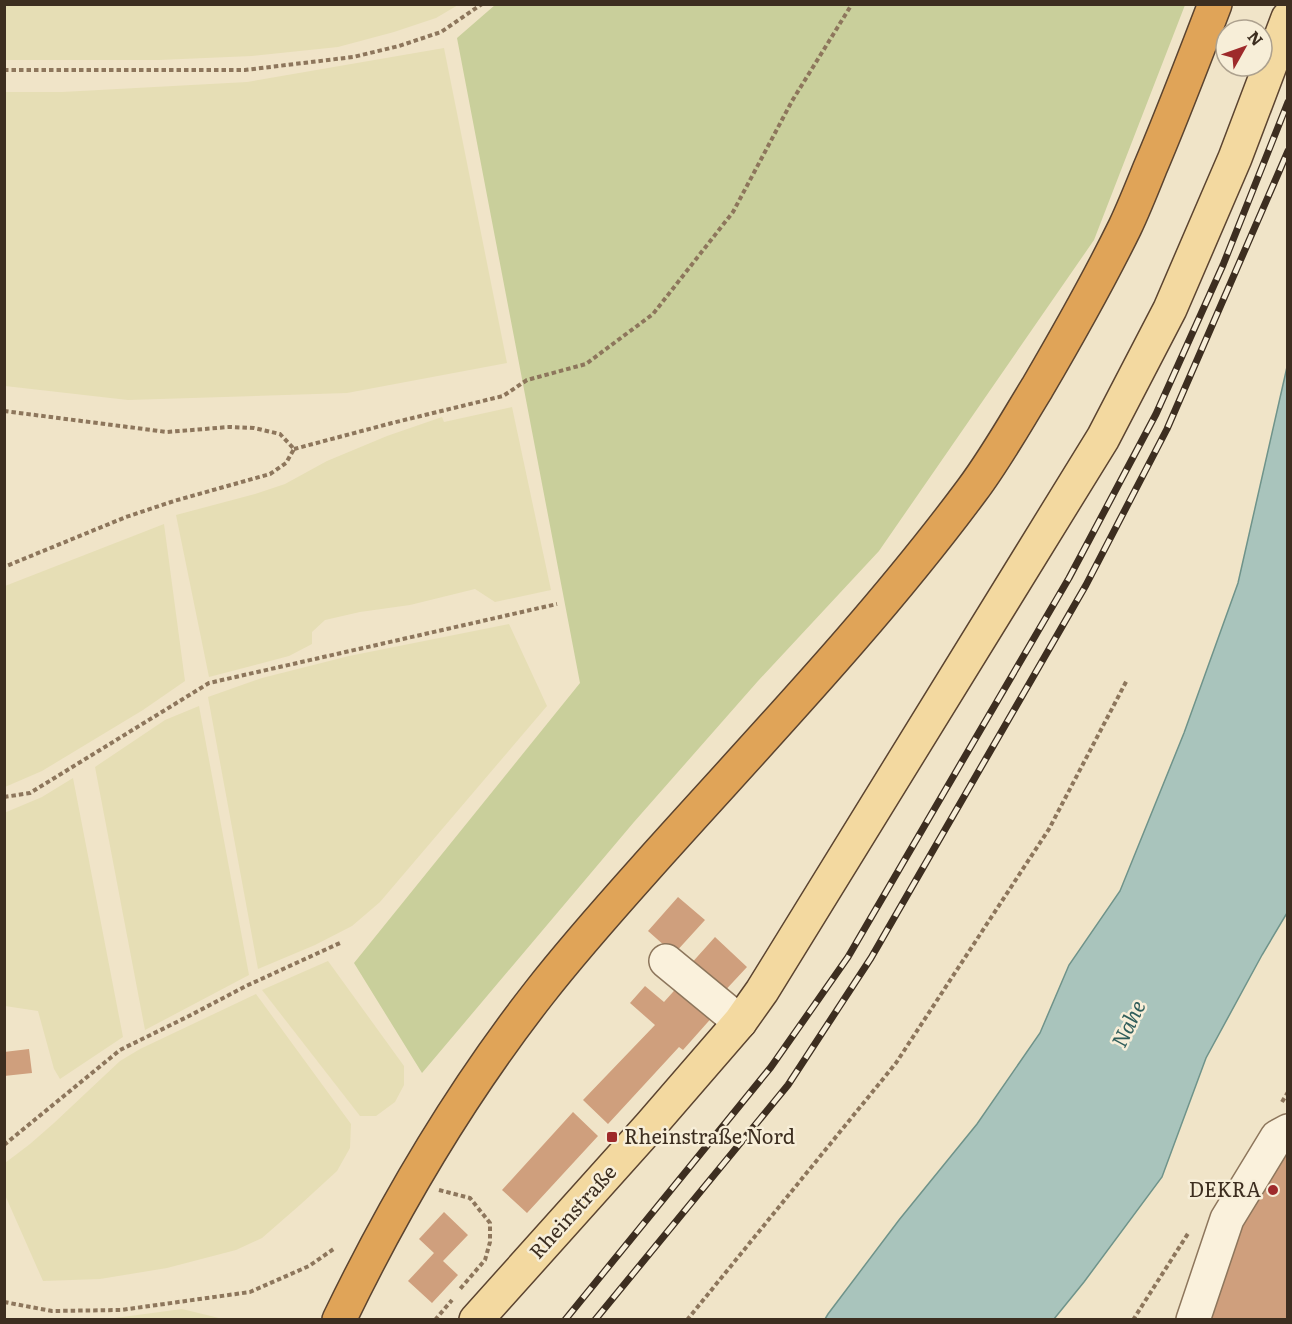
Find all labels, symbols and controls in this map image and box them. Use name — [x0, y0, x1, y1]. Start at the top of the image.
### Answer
north arrow — [1214, 18, 1274, 78]
text: N — [1243, 25, 1270, 51]
water label: Nahe — [1102, 994, 1151, 1052]
place label: Rheinstraße Nord — [624, 1120, 795, 1150]
marker: Rheinstraße Nord — [605, 1130, 619, 1144]
street label: Rheinstraße — [521, 1157, 622, 1265]
place label: DEKRA — [1189, 1173, 1261, 1203]
marker: DEKRA — [1266, 1183, 1280, 1197]

